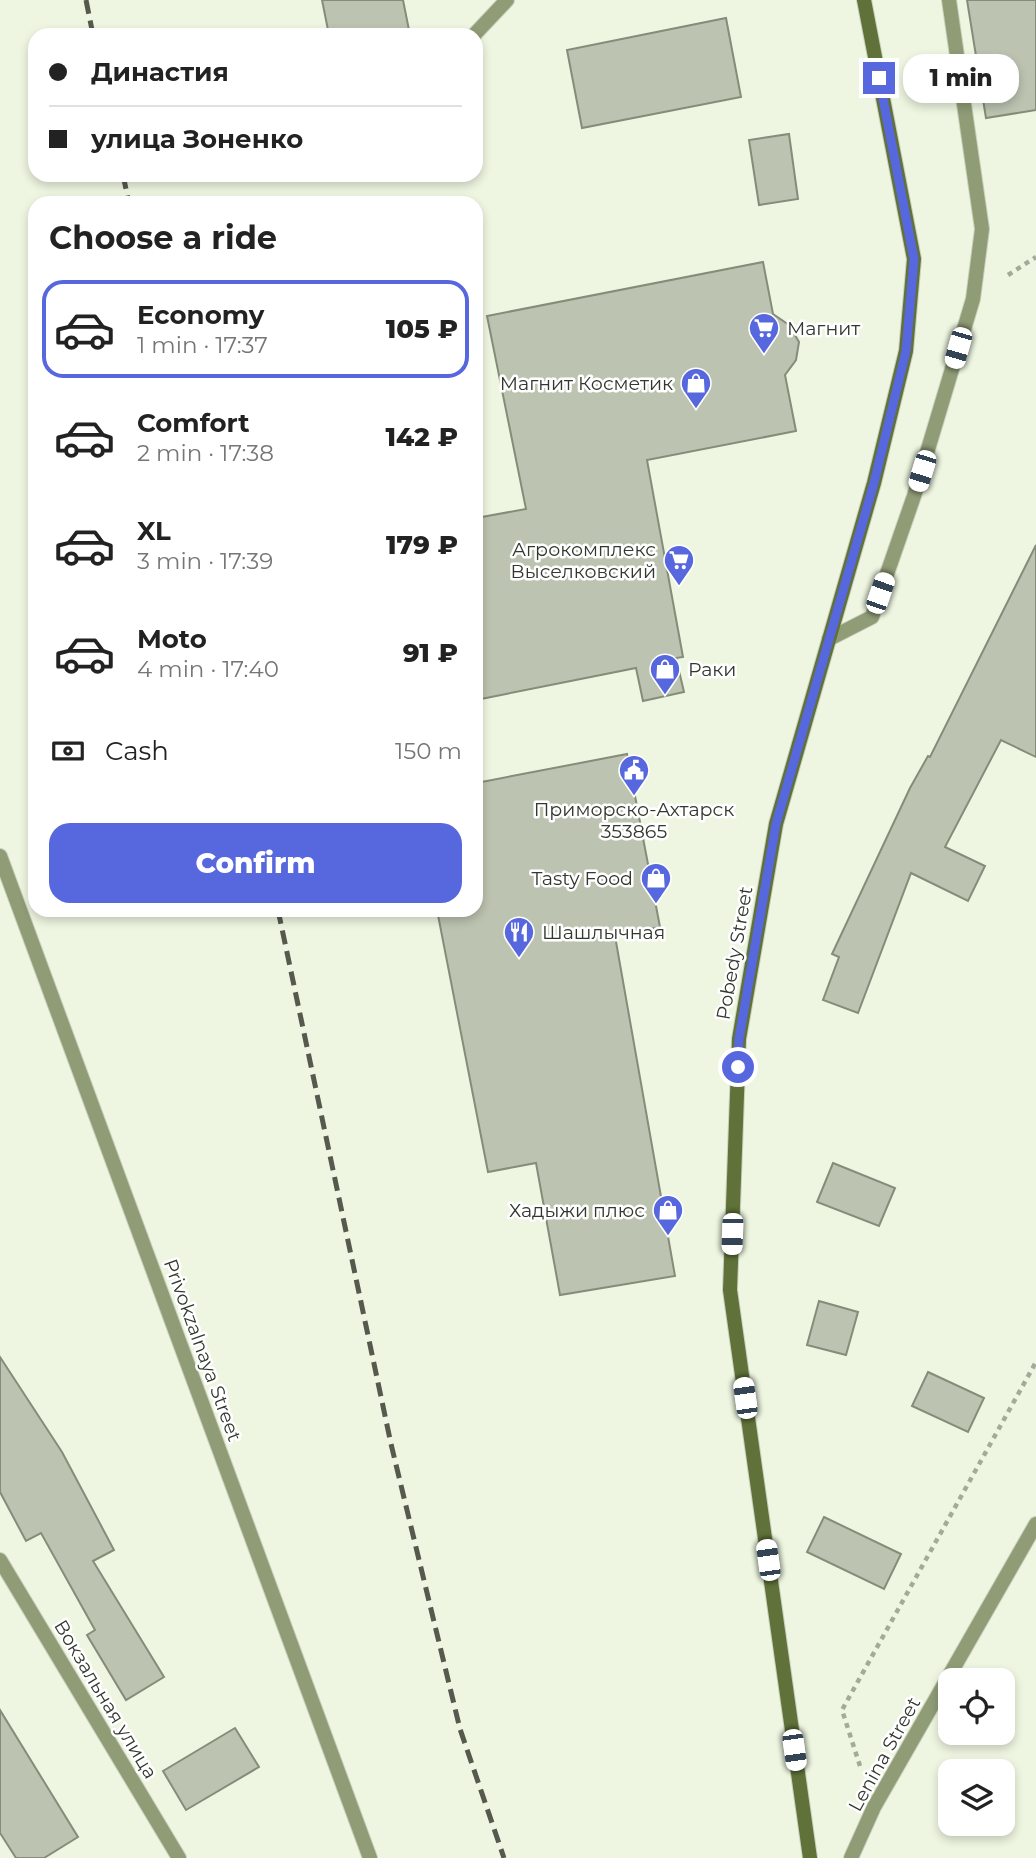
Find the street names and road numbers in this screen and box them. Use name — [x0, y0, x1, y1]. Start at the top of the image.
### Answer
street label: Pobedy Street — [711, 884, 758, 1022]
street label: Privokzalnaya Street — [159, 1256, 246, 1445]
street label: Вокзальная улица — [49, 1616, 162, 1783]
street label: Lenina Street — [844, 1693, 925, 1815]

